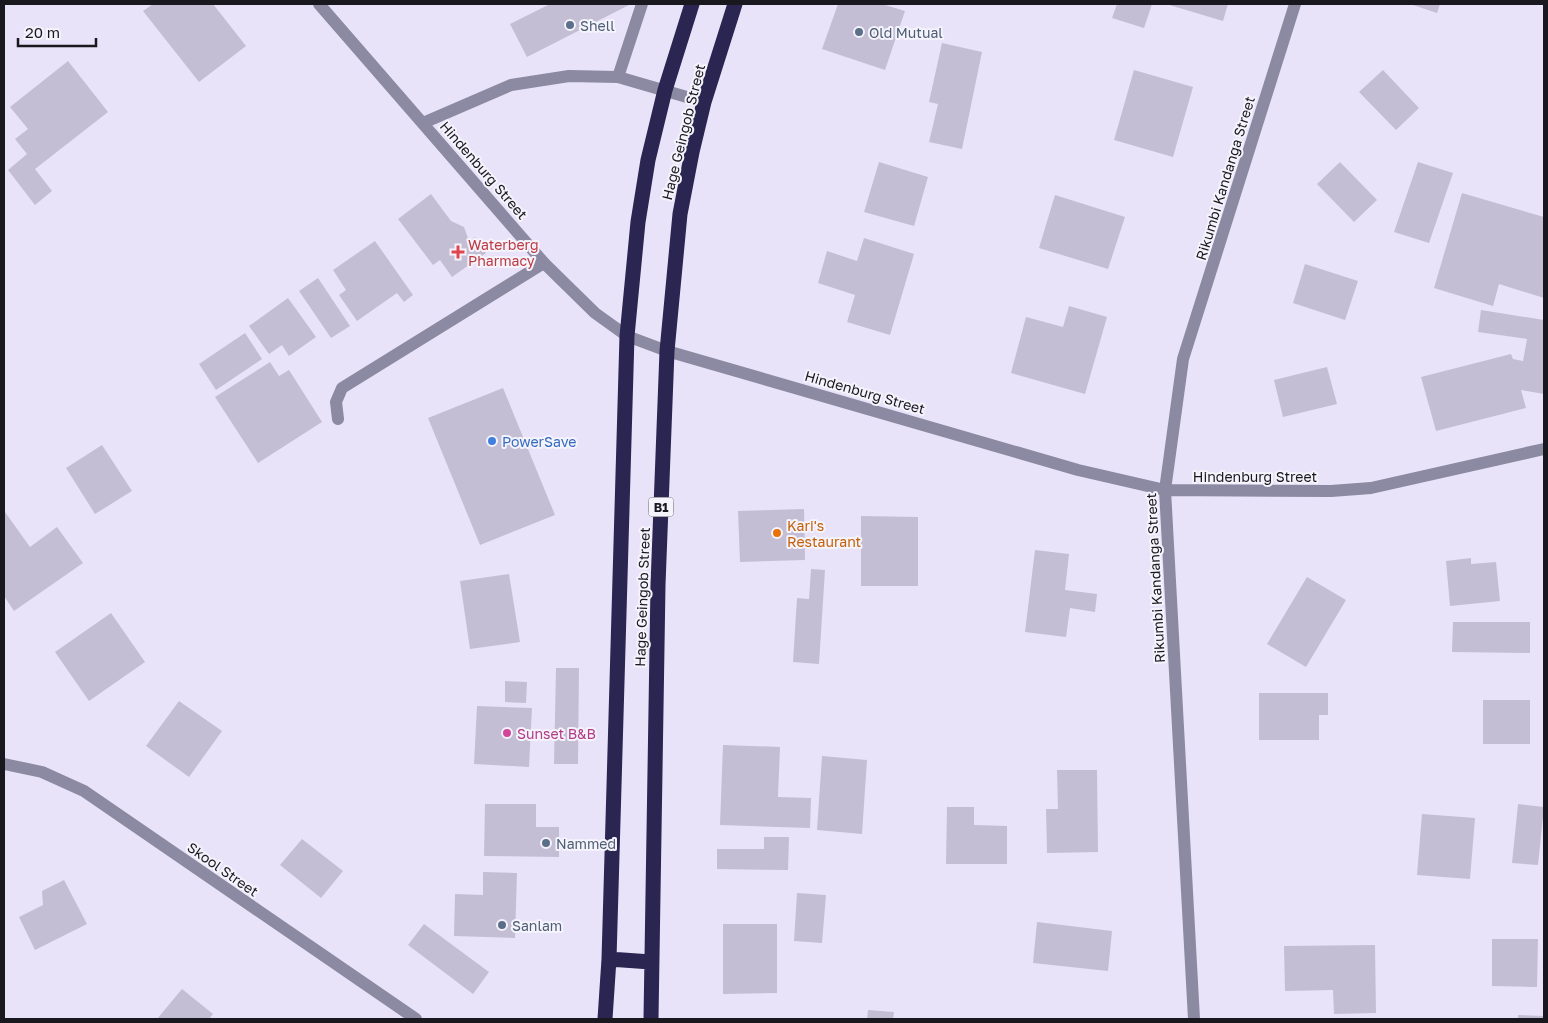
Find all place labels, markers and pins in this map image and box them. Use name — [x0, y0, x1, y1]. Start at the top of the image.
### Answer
place label: Shell — [580, 17, 615, 34]
marker: Shell — [564, 19, 576, 31]
place label: Old Mutual — [869, 24, 943, 41]
marker: Old Mutual — [853, 26, 865, 38]
place label: Waterberg Pharmacy — [468, 236, 539, 269]
marker: Waterberg Pharmacy — [452, 246, 464, 258]
place label: PowerSave — [502, 433, 576, 450]
marker: PowerSave — [486, 435, 498, 447]
place label: Kari's Restaurant — [787, 517, 861, 550]
marker: Kari's Restaurant — [771, 527, 783, 539]
place label: Sunset B&B — [517, 725, 596, 742]
marker: Sunset B&B — [501, 727, 513, 739]
place label: Nammed — [556, 835, 616, 852]
marker: Nammed — [540, 837, 552, 849]
place label: Sanlam — [512, 917, 562, 934]
marker: Sanlam — [496, 919, 508, 931]

